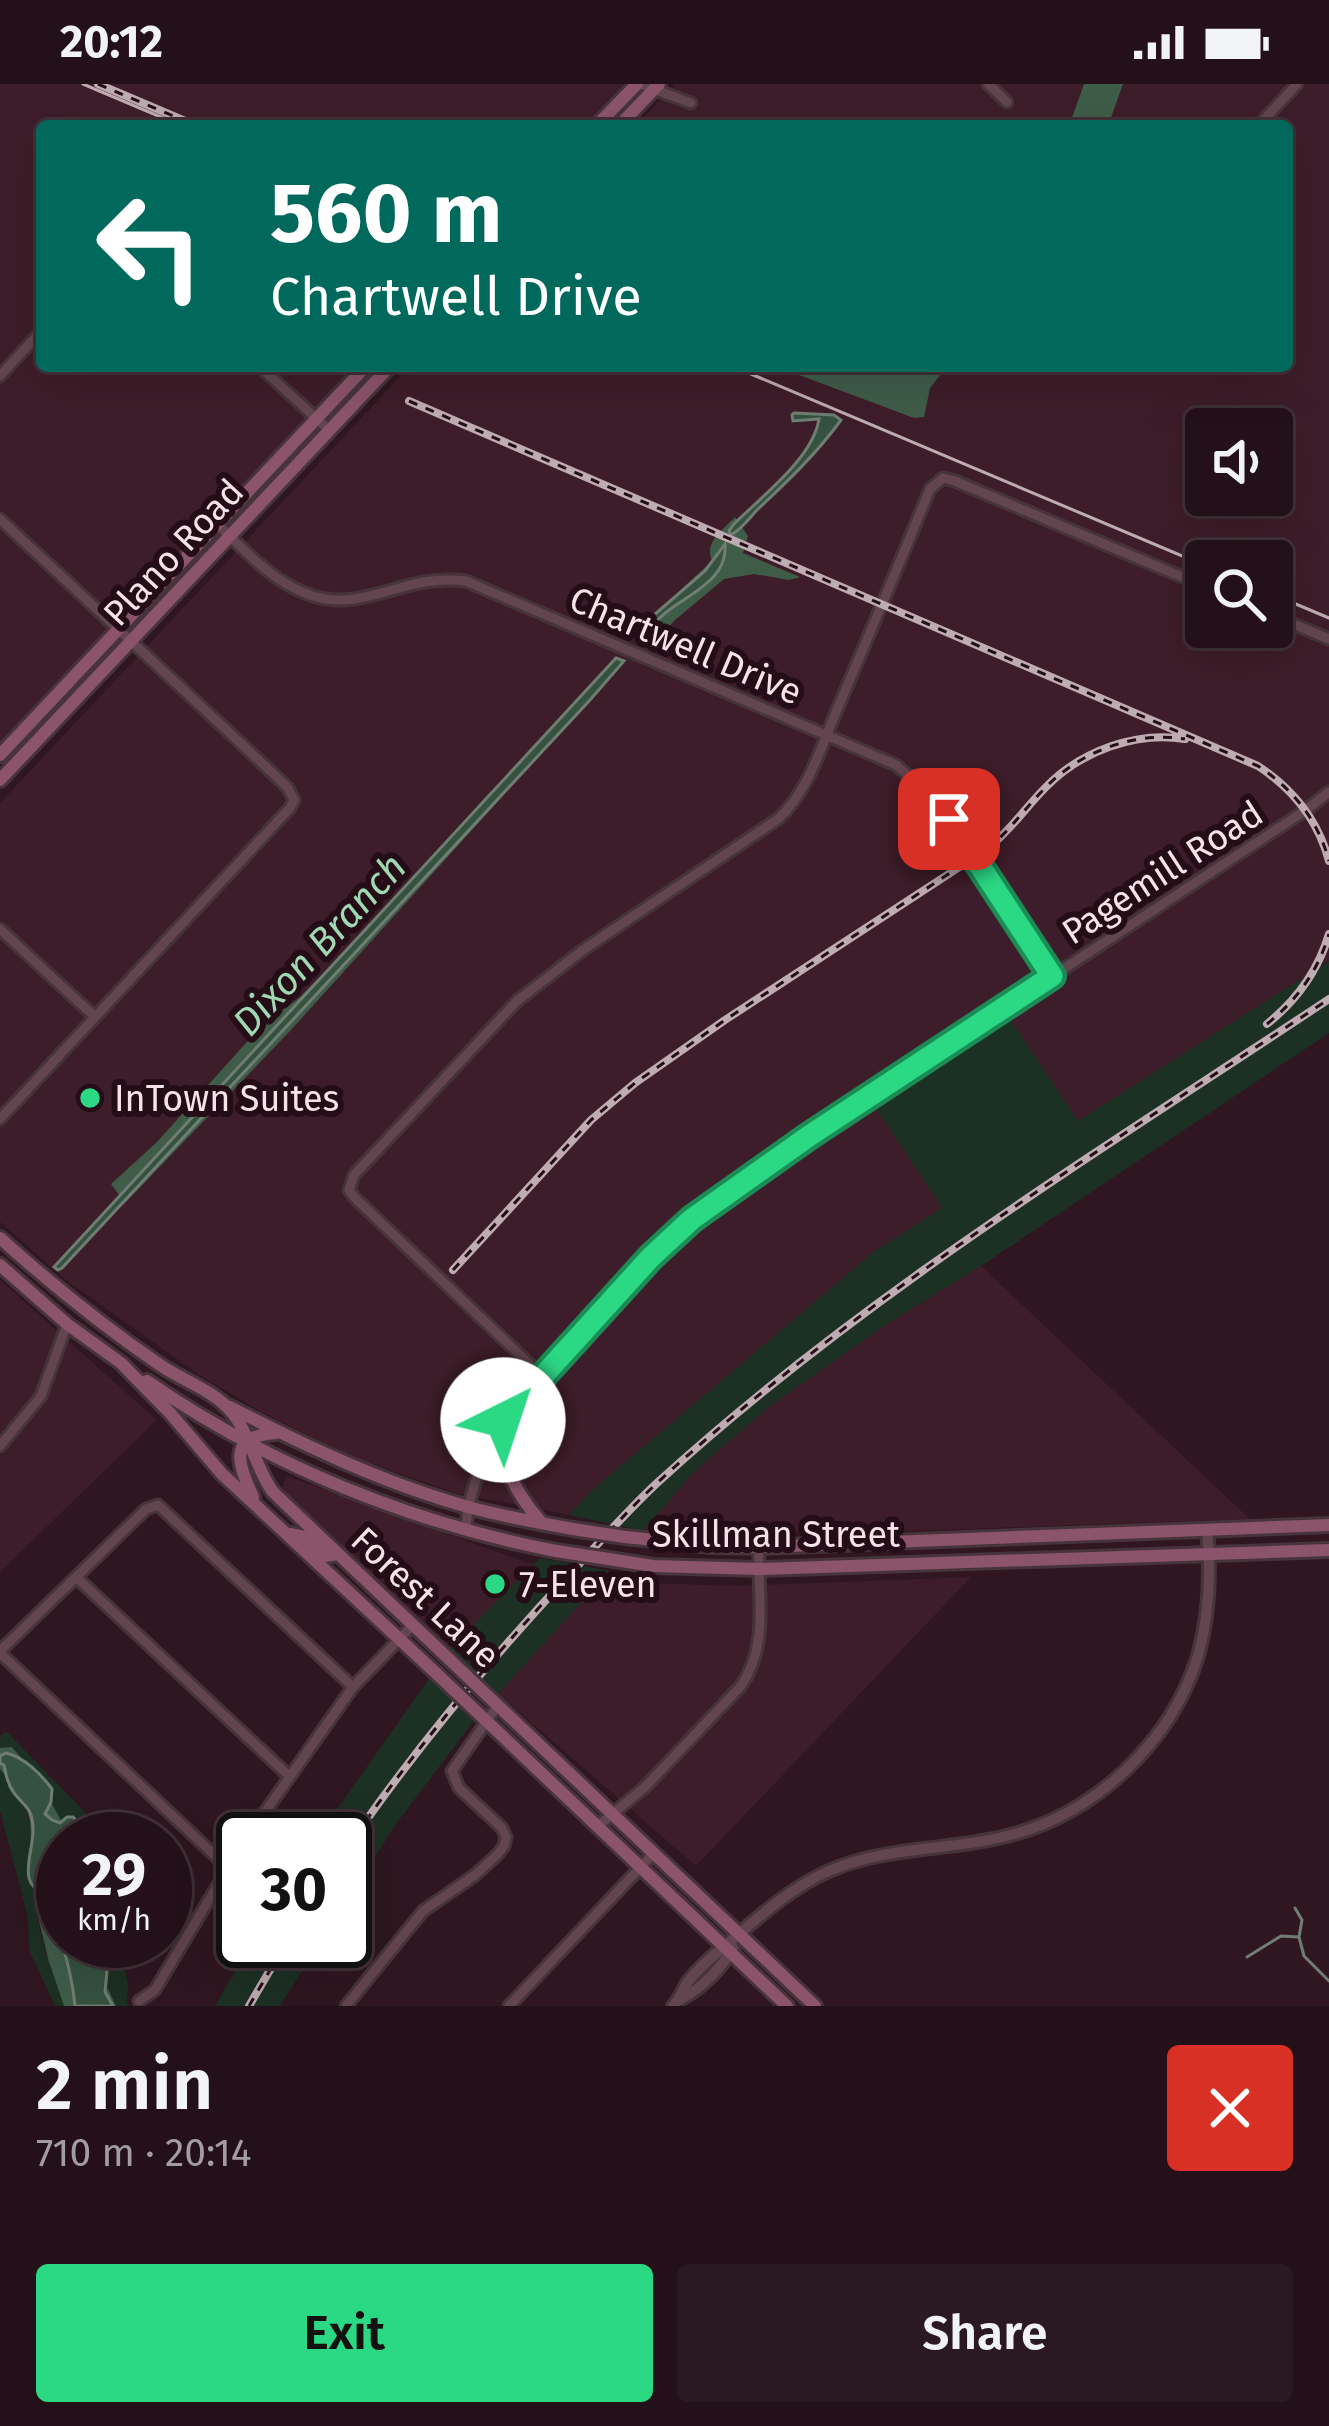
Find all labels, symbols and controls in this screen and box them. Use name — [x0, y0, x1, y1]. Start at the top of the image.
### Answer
text: 20:12 — [60, 15, 163, 69]
text: 560 m — [270, 163, 502, 264]
icon: left — [72, 168, 228, 324]
text: Chartwell Drive — [270, 265, 642, 329]
map controls — [1185, 408, 1293, 648]
button: sound — [1185, 408, 1293, 516]
street label: Plano Road — [94, 470, 253, 635]
button: search — [1185, 540, 1293, 648]
street label: Chartwell Drive — [563, 577, 808, 715]
pin — [898, 768, 1000, 870]
icon: arrive — [916, 786, 982, 852]
street label: Pagemill Road — [1054, 792, 1271, 954]
water label: Dixon Branch — [224, 844, 416, 1045]
place label: InTown Suites — [114, 1077, 339, 1121]
marker: InTown Suites — [77, 1085, 103, 1111]
position arrow — [440, 1357, 566, 1483]
street label: Skillman Street — [652, 1513, 900, 1557]
street label: Forest Lane — [342, 1518, 509, 1678]
place label: 7-Eleven — [519, 1563, 657, 1607]
marker: 7-Eleven — [482, 1571, 508, 1597]
speed limit sign: 30 — [216, 1812, 372, 1968]
text: 29 — [82, 1839, 146, 1911]
text: km/h — [77, 1902, 151, 1938]
text: 2 min — [36, 2042, 213, 2128]
button: close — [1167, 2045, 1293, 2171]
text: 710 m · 20:14 — [36, 2130, 252, 2176]
button: Exit — [36, 2264, 653, 2402]
button: Share — [677, 2264, 1293, 2402]

